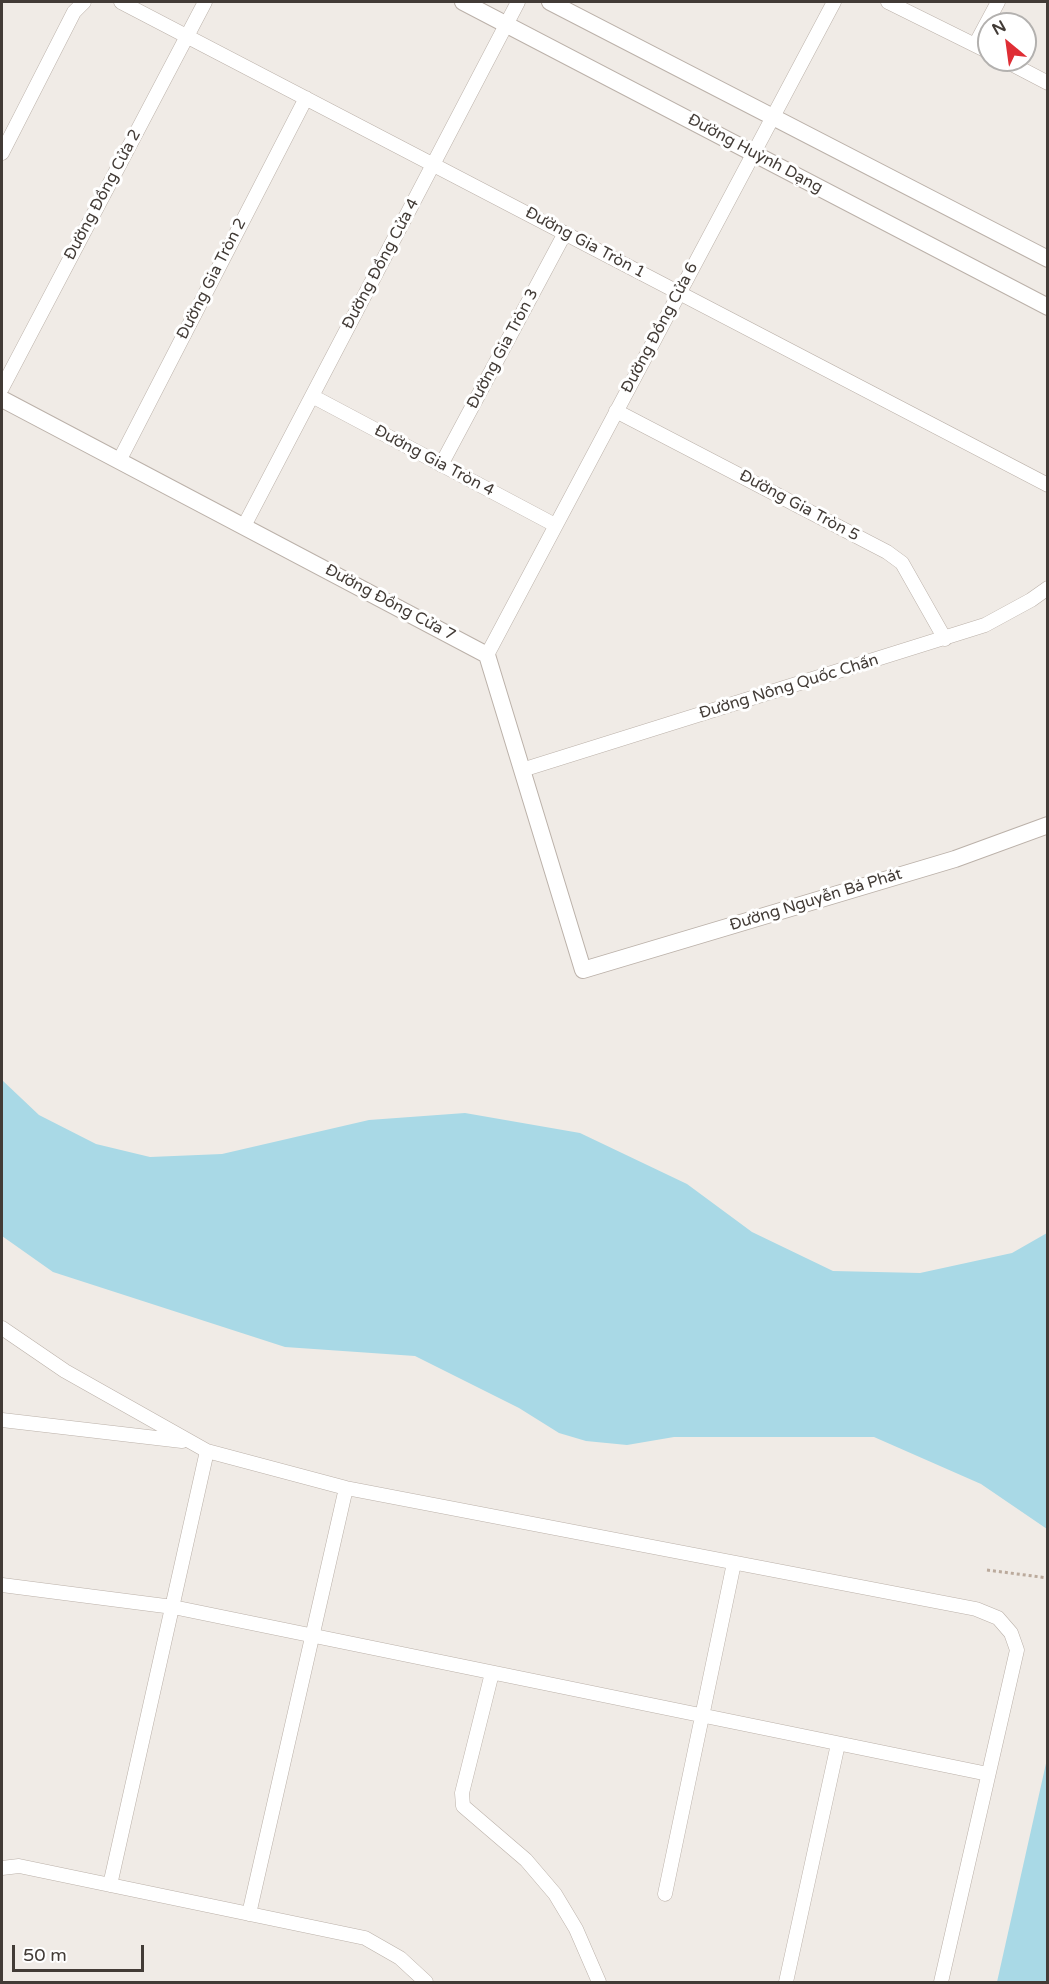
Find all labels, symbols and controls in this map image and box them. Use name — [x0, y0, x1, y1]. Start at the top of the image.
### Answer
north arrow — [977, 12, 1037, 72]
text: N — [989, 16, 1010, 40]
street label: Đường Huỳnh Dạng — [684, 110, 826, 198]
street label: Đường Đồng Cửa 2 — [60, 126, 146, 264]
street label: Đường Đồng Cửa 4 — [338, 195, 424, 333]
street label: Đường Gia Tròn 1 — [522, 203, 648, 283]
street label: Đường Gia Tròn 2 — [173, 215, 251, 343]
street label: Đường Đồng Cửa 6 — [617, 259, 703, 397]
street label: Đường Gia Tròn 3 — [463, 286, 543, 412]
street label: Đường Gia Tròn 4 — [371, 421, 497, 501]
street label: Đường Gia Tròn 5 — [736, 466, 862, 546]
street label: Đường Đồng Cửa 7 — [321, 560, 459, 646]
street label: Đường Nông Quốc Chấn — [697, 651, 881, 723]
street label: Đường Nguyễn Bá Phát — [728, 865, 904, 935]
scale bar — [15, 1933, 147, 1971]
text: 50 m — [23, 1944, 67, 1966]

